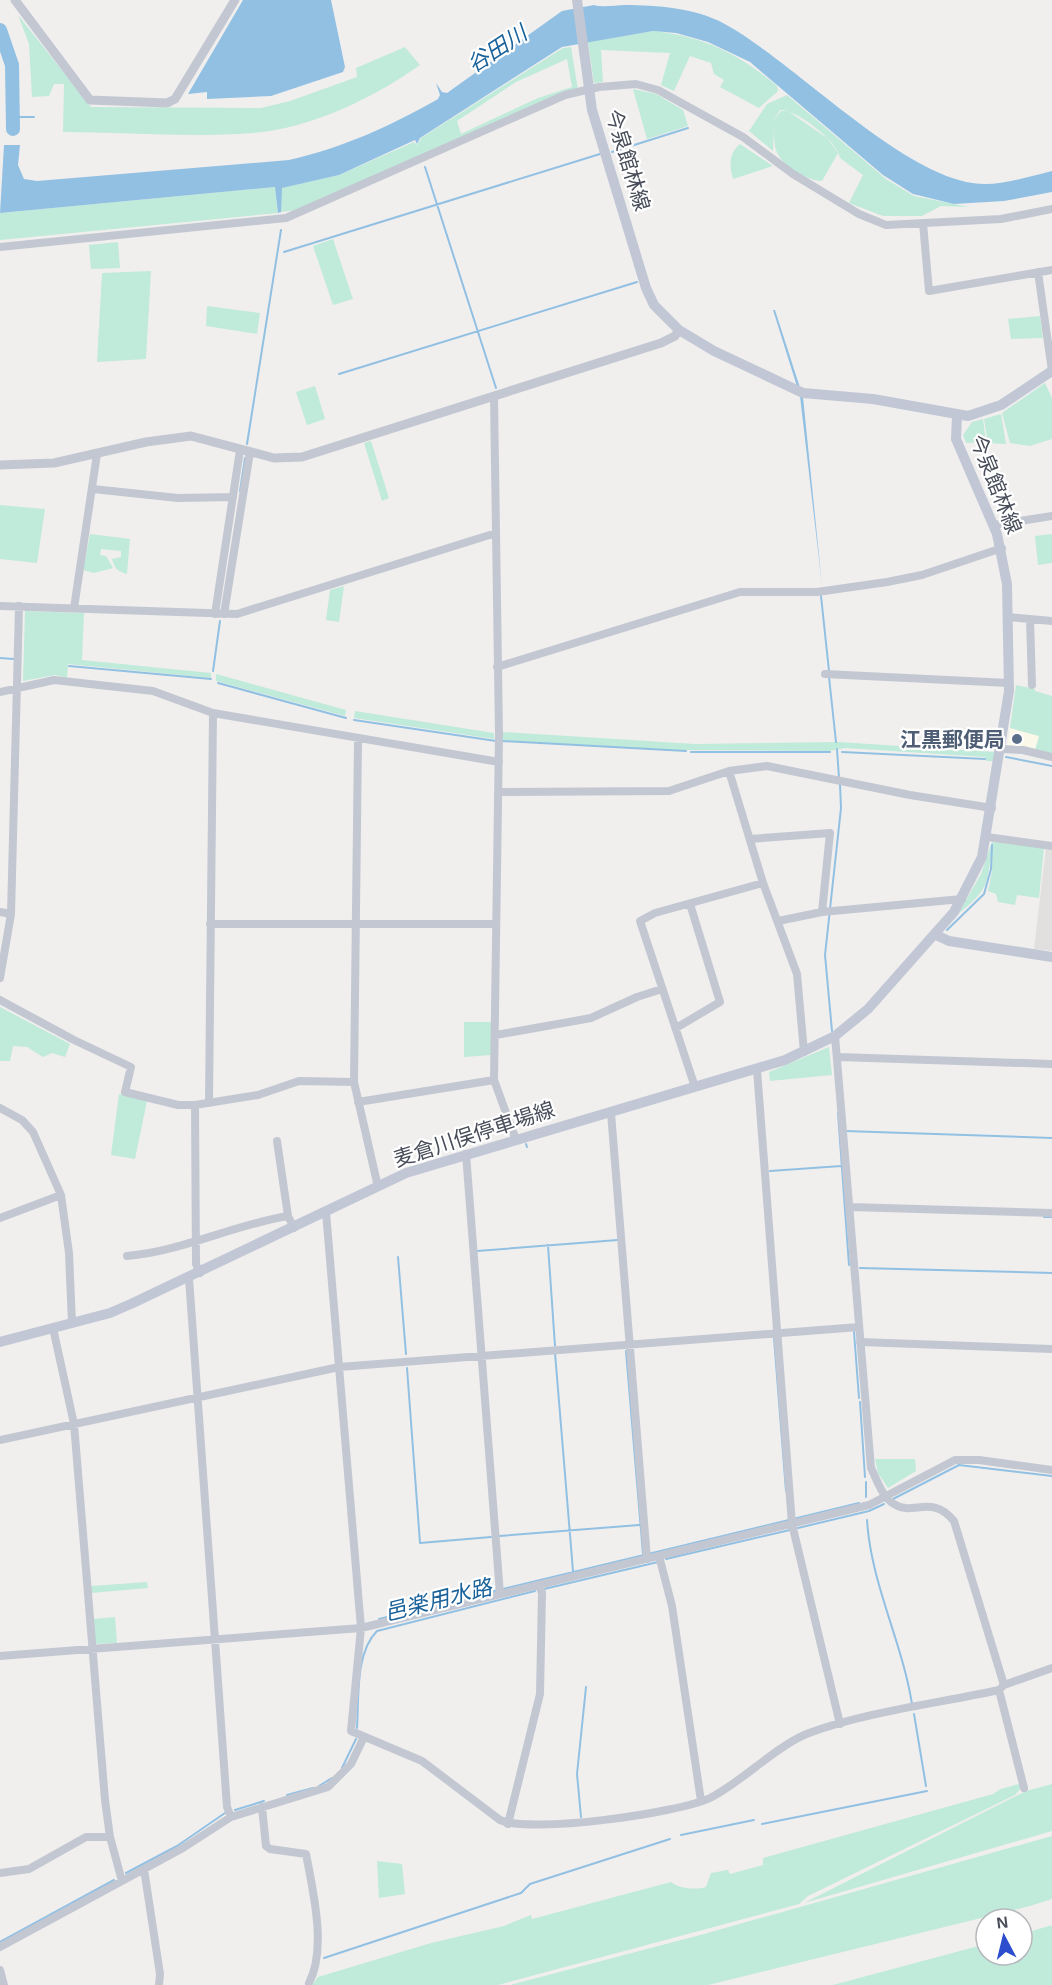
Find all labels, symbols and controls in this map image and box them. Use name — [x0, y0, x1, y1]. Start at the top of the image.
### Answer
water label: 谷田川 — [463, 19, 533, 77]
street label: 今泉館林線 — [602, 106, 654, 214]
street label: 今泉館林線 — [966, 431, 1026, 537]
place label: 江黒郵便局 — [900, 728, 1005, 751]
marker: 江黒郵便局 — [1010, 732, 1024, 746]
street label: 麦倉川俣停車場線 — [391, 1097, 557, 1171]
water label: 邑楽用水路 — [382, 1574, 496, 1625]
north arrow — [974, 1907, 1034, 1967]
text: N — [995, 1913, 1009, 1932]

